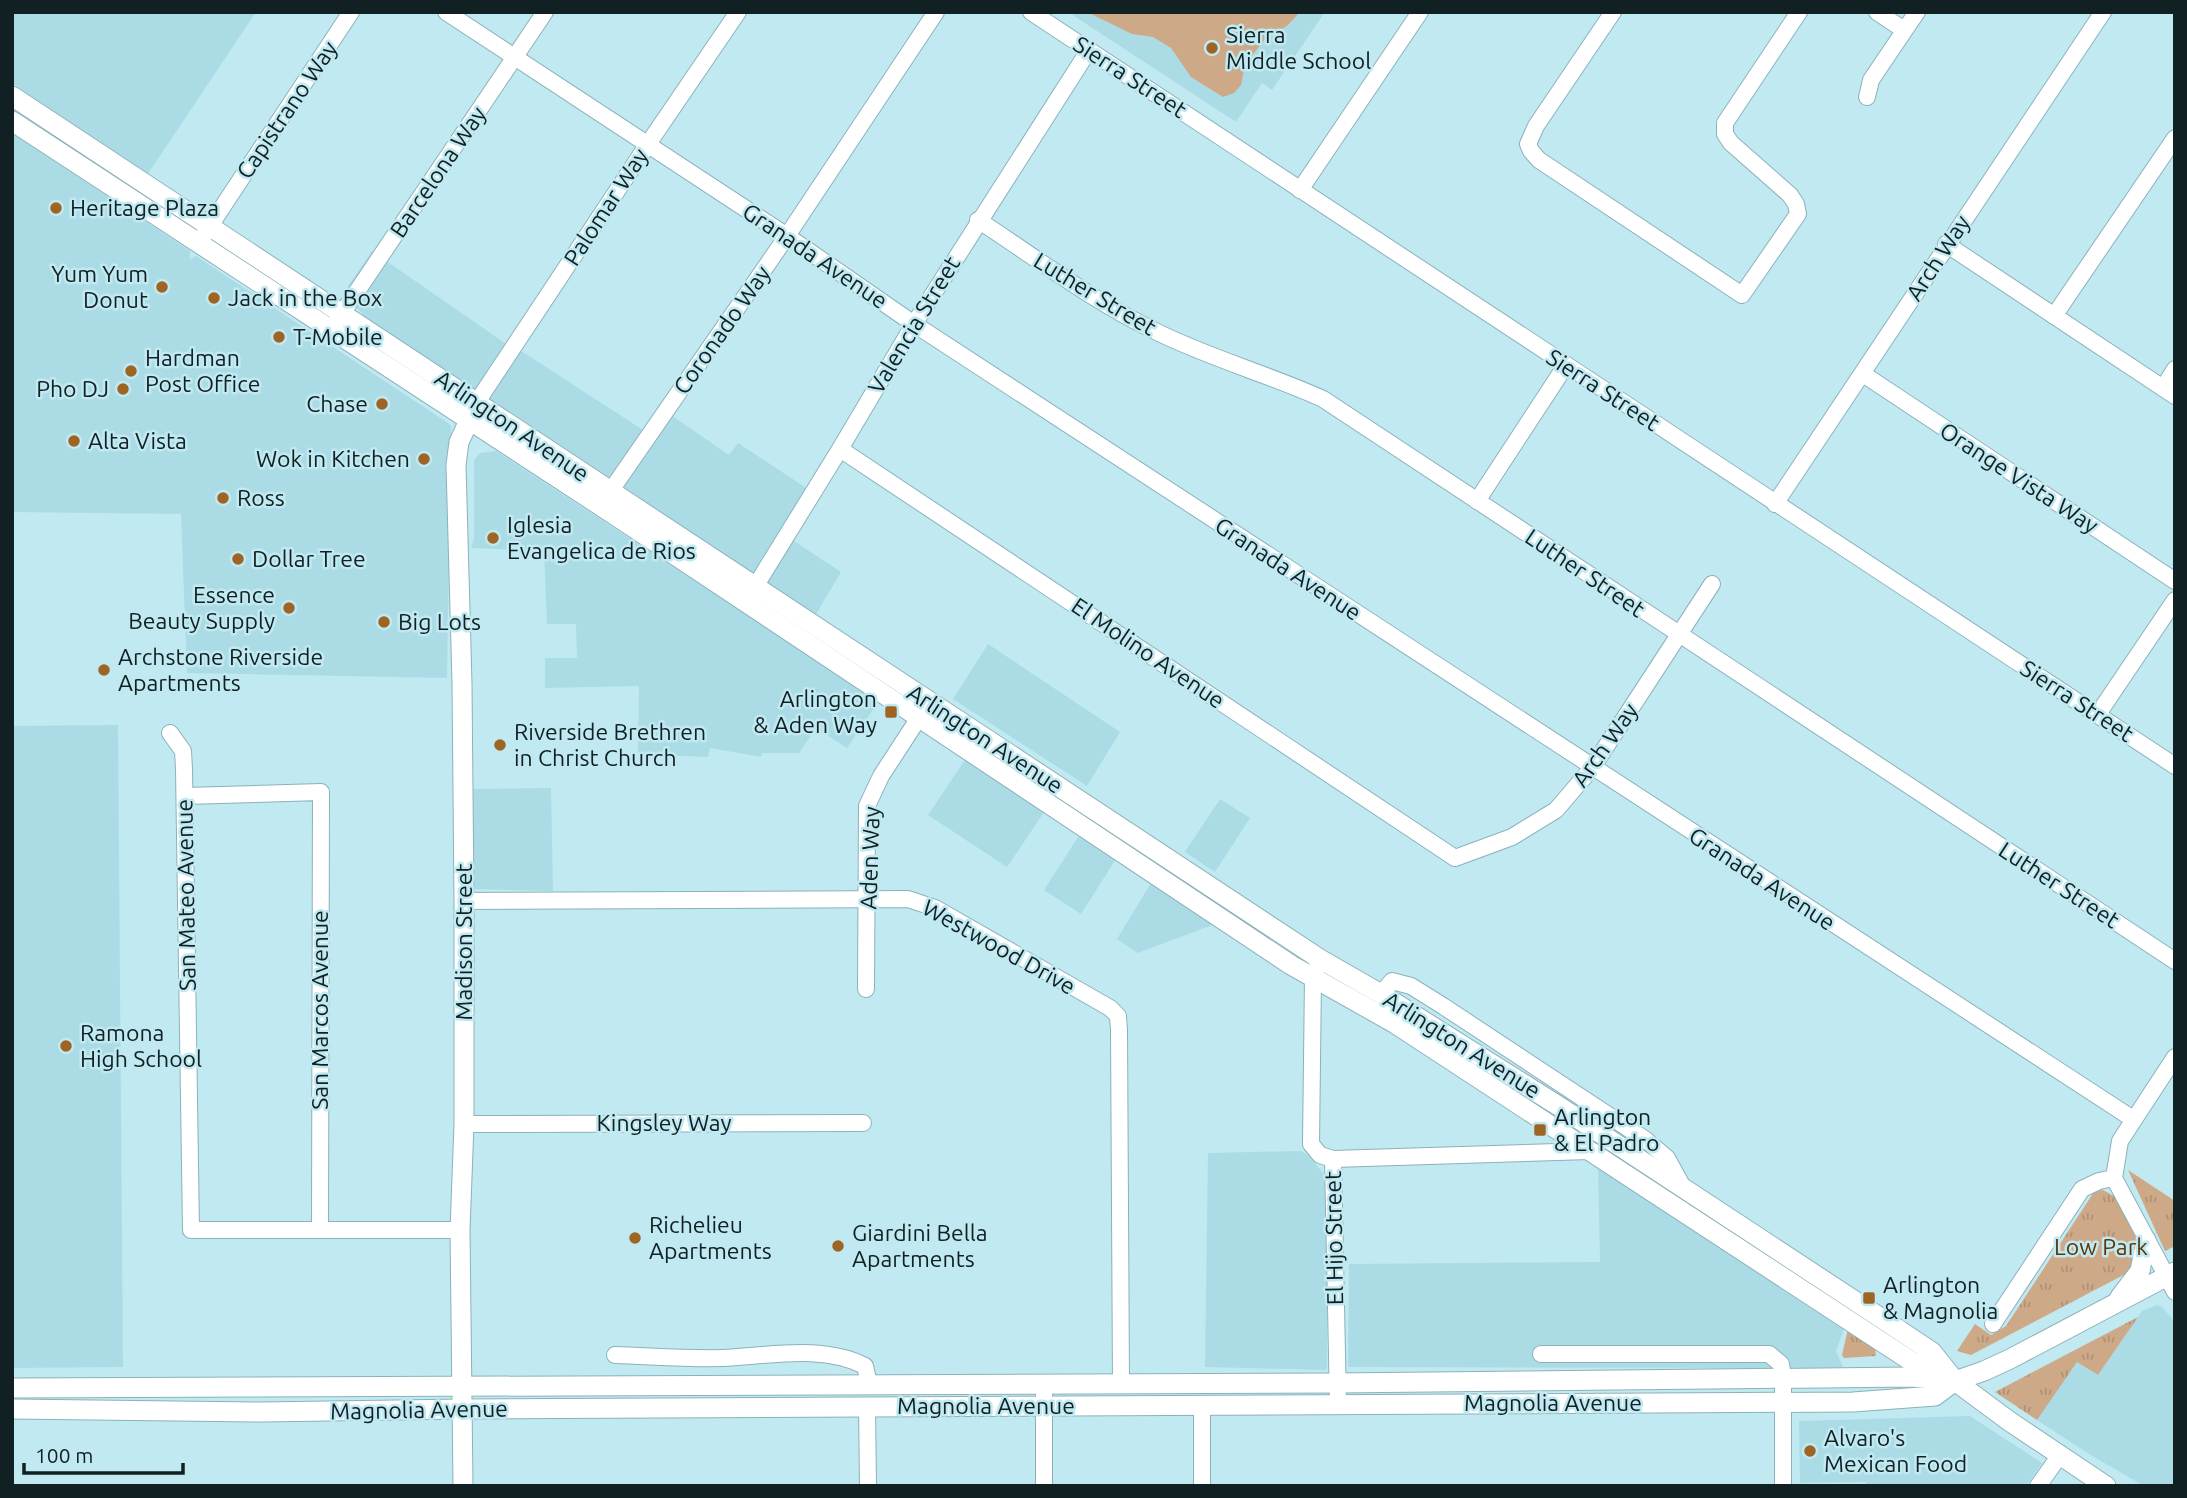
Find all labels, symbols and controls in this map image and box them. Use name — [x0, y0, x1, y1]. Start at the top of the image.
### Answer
place label: Sierra Middle School — [1226, 22, 1371, 73]
street label: Sierra Street — [1069, 31, 1191, 122]
street label: Capistrano Way — [231, 36, 342, 183]
marker: Sierra Middle School — [1204, 40, 1220, 56]
street label: Barcelona Way — [385, 102, 490, 242]
street label: Palomar Way — [559, 144, 653, 270]
place label: Heritage Plaza — [70, 195, 219, 220]
street label: Granada Avenue — [738, 198, 892, 313]
marker: Heritage Plaza — [48, 200, 64, 216]
street label: Arch Way — [1901, 210, 1974, 305]
street label: Luther Street — [1030, 247, 1161, 340]
street label: Valencia Street — [863, 252, 964, 398]
place label: Yum Yum Donut — [51, 261, 148, 312]
street label: Coronado Way — [668, 261, 775, 399]
marker: Yum Yum Donut — [154, 279, 170, 295]
place label: Jack in the Box — [228, 285, 383, 310]
marker: Jack in the Box — [206, 290, 222, 306]
place label: T-Mobile — [293, 324, 383, 349]
marker: T-Mobile — [271, 329, 287, 345]
street label: Sierra Street — [1542, 344, 1664, 435]
place label: Hardman Post Office — [145, 345, 261, 396]
marker: Hardman Post Office — [123, 363, 139, 379]
street label: Arlington Avenue — [431, 365, 594, 486]
place label: Pho DJ — [36, 376, 109, 401]
marker: Pho DJ — [115, 381, 131, 397]
place label: Chase — [306, 391, 368, 416]
marker: Chase — [374, 396, 390, 412]
street label: Orange Vista Way — [1936, 417, 2103, 538]
place label: Alta Vista — [88, 428, 187, 453]
marker: Alta Vista — [66, 433, 82, 449]
place label: Wok in Kitchen — [256, 446, 410, 471]
marker: Wok in Kitchen — [416, 451, 432, 467]
place label: Ross — [237, 485, 285, 510]
marker: Ross — [215, 490, 231, 506]
place label: Iglesia Evangelica de Rios — [507, 512, 696, 563]
street label: Granada Avenue — [1211, 512, 1366, 625]
street label: Luther Street — [1521, 524, 1649, 622]
marker: Iglesia Evangelica de Rios — [485, 530, 501, 546]
place label: Dollar Tree — [252, 546, 366, 571]
marker: Dollar Tree — [230, 551, 246, 567]
place label: Essence Beauty Supply — [128, 582, 275, 633]
street label: El Molino Avenue — [1067, 592, 1229, 713]
marker: Essence Beauty Supply — [281, 600, 297, 616]
place label: Big Lots — [398, 609, 481, 634]
marker: Big Lots — [376, 614, 392, 630]
place label: Archstone Riverside Apartments — [118, 644, 323, 695]
street label: Sierra Street — [2016, 655, 2138, 746]
marker: Archstone Riverside Apartments — [96, 662, 112, 678]
street label: Arlington Avenue — [903, 679, 1068, 798]
place label: Arlington & Aden Way — [754, 686, 877, 737]
street label: Arch Way — [1567, 698, 1642, 791]
marker: Arlington & Aden Way — [883, 704, 899, 720]
place label: Riverside Brethren in Christ Church — [514, 719, 706, 770]
marker: Riverside Brethren in Christ Church — [492, 737, 508, 753]
street label: San Mateo Avenue — [171, 799, 200, 991]
street label: Aden Way — [855, 806, 884, 910]
street label: Granada Avenue — [1685, 822, 1840, 935]
street label: Luther Street — [1995, 837, 2124, 933]
street label: Madison Street — [451, 864, 476, 1020]
street label: Westwood Drive — [919, 894, 1080, 999]
street label: San Marcos Avenue — [307, 910, 332, 1110]
street label: Arlington Avenue — [1379, 986, 1545, 1103]
place label: Ramona High School — [80, 1020, 202, 1071]
marker: Ramona High School — [58, 1038, 74, 1054]
place label: Arlington & El Padro — [1554, 1104, 1659, 1155]
street label: Kingsley Way — [596, 1110, 732, 1135]
marker: Arlington & El Padro — [1532, 1122, 1548, 1138]
street label: El Hijo Street — [1320, 1171, 1347, 1305]
place label: Richelieu Apartments — [649, 1212, 772, 1263]
place label: Giardini Bella Apartments — [852, 1220, 988, 1271]
marker: Richelieu Apartments — [627, 1230, 643, 1246]
park label: Low Park — [2054, 1234, 2148, 1259]
marker: Giardini Bella Apartments — [830, 1238, 846, 1254]
place label: Arlington & Magnolia — [1883, 1272, 1998, 1323]
marker: Arlington & Magnolia — [1861, 1290, 1877, 1306]
street label: Magnolia Avenue — [1464, 1390, 1642, 1415]
street label: Magnolia Avenue — [897, 1393, 1075, 1418]
street label: Magnolia Avenue — [330, 1395, 508, 1424]
place label: Alvaro's Mexican Food — [1824, 1425, 1967, 1476]
scale bar — [24, 1432, 184, 1476]
text: 100 m — [35, 1443, 93, 1467]
marker: Alvaro's Mexican Food — [1802, 1443, 1818, 1459]

